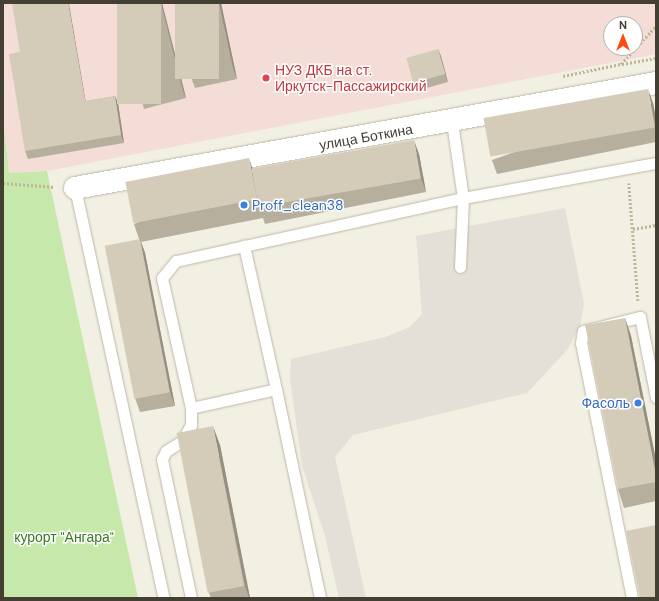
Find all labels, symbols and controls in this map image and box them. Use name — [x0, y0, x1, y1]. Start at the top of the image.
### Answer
north arrow — [603, 16, 643, 56]
text: N — [619, 18, 627, 32]
place label: НУЗ ДКБ на ст. Иркутск-Пассажирский — [275, 62, 426, 94]
marker: НУЗ ДКБ на ст. Иркутск-Пассажирский — [260, 72, 272, 84]
street label: улица Боткина — [318, 121, 414, 153]
place label: Proff_clean38 — [252, 197, 344, 213]
marker: Proff_clean38 — [239, 200, 249, 210]
place label: Фасоль — [581, 395, 630, 411]
marker: Фасоль — [633, 398, 643, 408]
park label: курорт "Ангара" — [14, 529, 114, 545]

